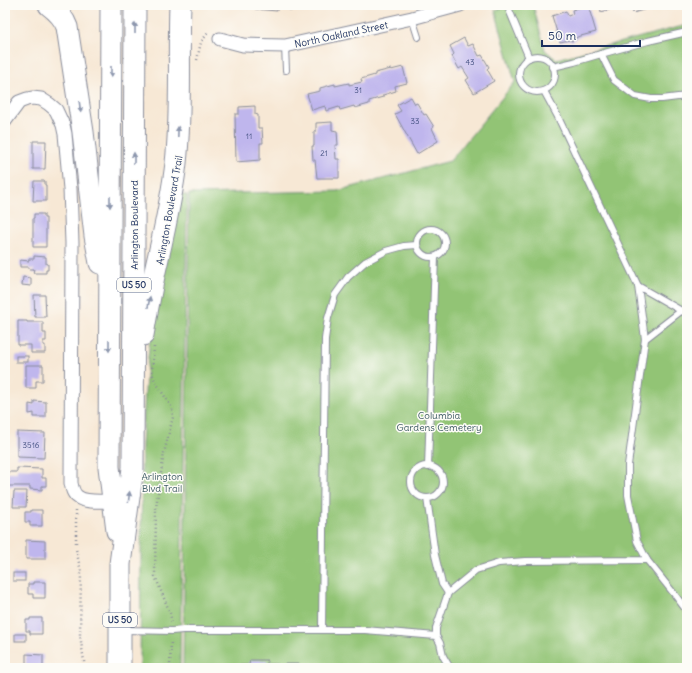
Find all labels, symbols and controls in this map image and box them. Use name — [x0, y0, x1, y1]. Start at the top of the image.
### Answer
street label: North Oakland Street — [293, 18, 390, 51]
one-way arrow — [132, 21, 138, 34]
scale bar — [542, 22, 640, 48]
text: 50 m — [548, 28, 577, 43]
house number: 43 — [465, 57, 475, 67]
one-way arrow — [108, 66, 114, 79]
house number: 31 — [354, 85, 362, 95]
one-way arrow — [77, 101, 83, 113]
house number: 33 — [410, 116, 420, 126]
one-way arrow — [175, 125, 181, 138]
house number: 11 — [246, 131, 252, 141]
house number: 21 — [320, 148, 328, 158]
one-way arrow — [131, 151, 137, 164]
street label: Arlington Boulevard Trail — [153, 154, 185, 266]
street label: Arlington Boulevard — [128, 180, 141, 270]
one-way arrow — [107, 196, 113, 209]
road number: US 50 — [117, 278, 151, 292]
one-way arrow — [147, 296, 153, 308]
one-way arrow — [106, 340, 113, 352]
park label: Columbia Gardens Cemetery — [396, 409, 482, 434]
house number: 3516 — [23, 440, 40, 450]
park label: Arlington Blvd Trail — [141, 470, 183, 495]
one-way arrow — [126, 491, 132, 503]
road number: US 50 — [103, 613, 137, 627]

